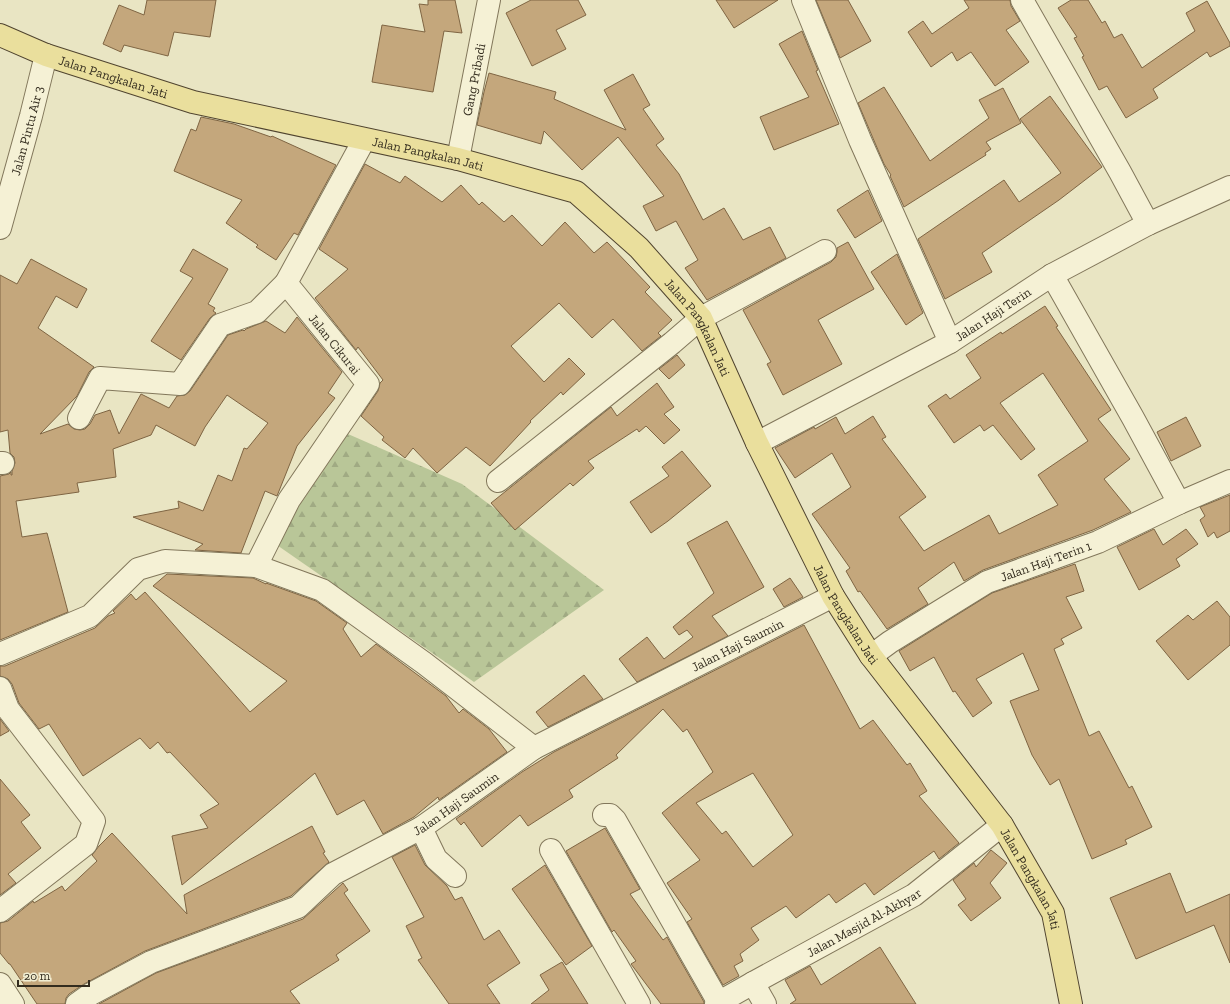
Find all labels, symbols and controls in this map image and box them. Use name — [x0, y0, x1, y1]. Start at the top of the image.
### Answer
street label: Gang Pribadi — [460, 42, 488, 117]
street label: Jalan Pangkalan Jati — [57, 53, 170, 102]
street label: Jalan Pintu Air 3 — [8, 84, 46, 177]
street label: Jalan Pangkalan Jati — [371, 134, 485, 174]
street label: Jalan Pangkalan Jati — [661, 275, 733, 379]
street label: Jalan Haji Terin — [952, 284, 1034, 345]
street label: Jalan Cikurai — [306, 311, 364, 378]
street label: Jalan Haji Terin 1 — [998, 538, 1093, 585]
street label: Jalan Pangkalan Jati — [811, 562, 882, 668]
street label: Jalan Haji Saumin — [689, 615, 786, 675]
street label: Jalan Haji Saumin — [411, 768, 502, 839]
street label: Jalan Pangkalan Jati — [997, 826, 1063, 931]
street label: Jalan Masjid Al-Akhyar — [804, 885, 925, 960]
scale bar — [18, 962, 89, 988]
text: 20 m — [24, 969, 51, 983]

